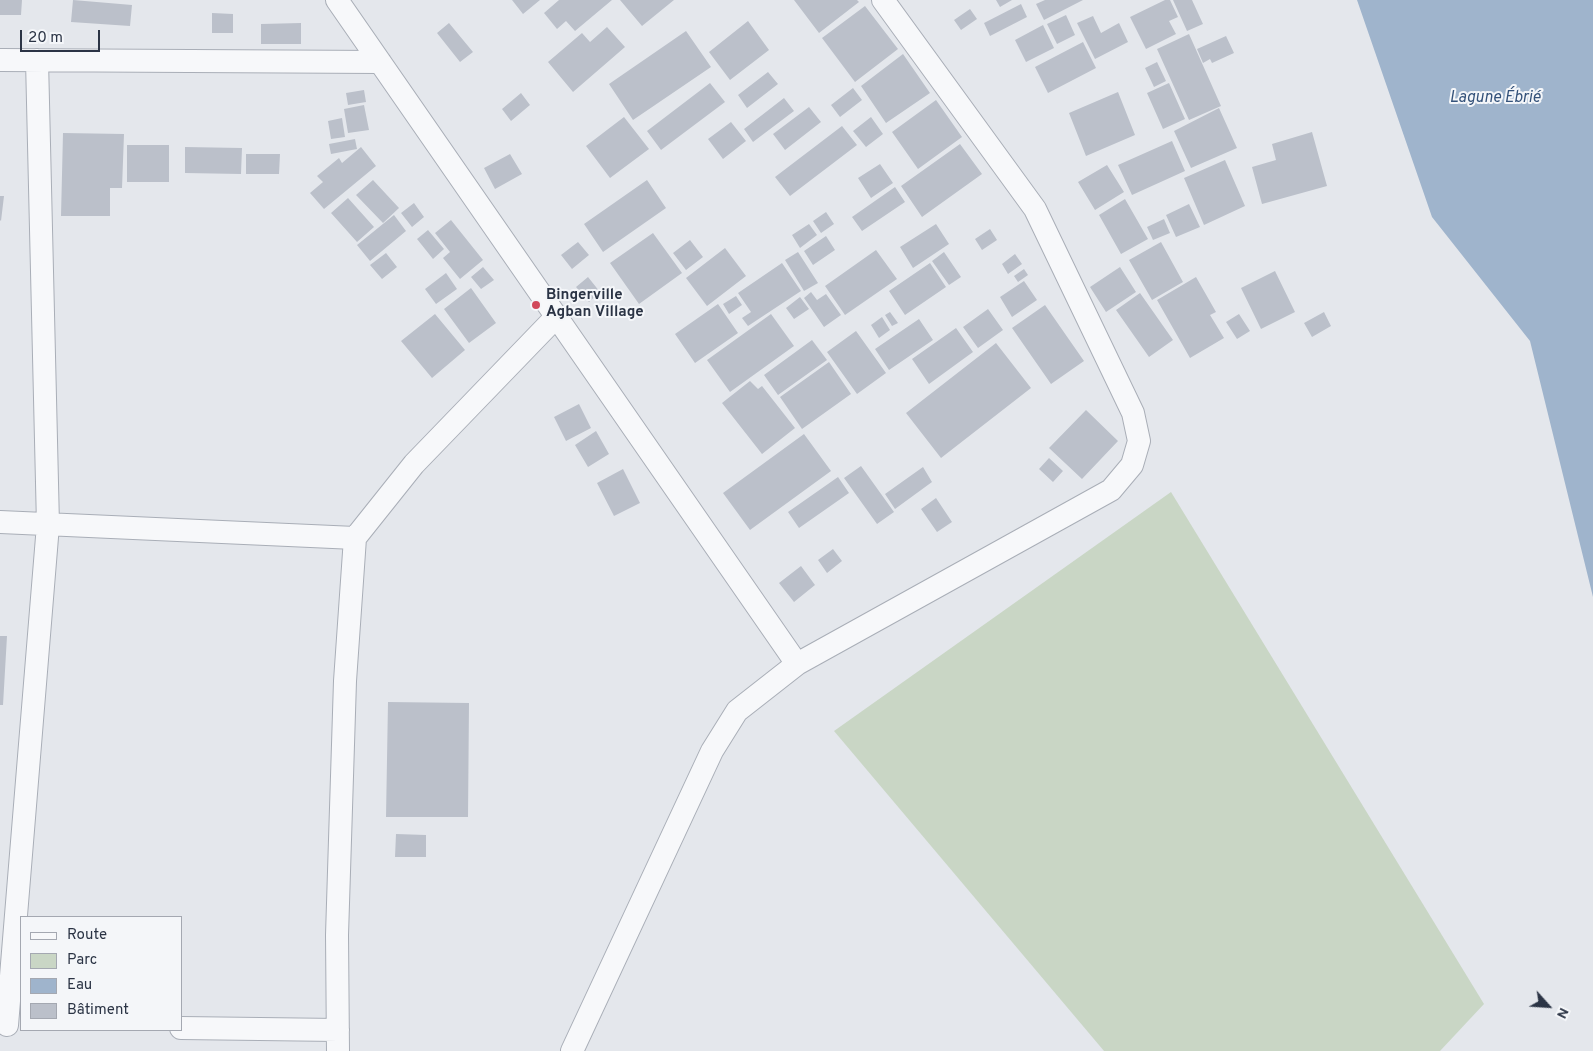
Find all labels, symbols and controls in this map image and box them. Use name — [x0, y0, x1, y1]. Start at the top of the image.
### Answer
scale bar — [22, 20, 102, 52]
text: 20 m — [28, 29, 63, 48]
water label: Lagune Ébrié — [1450, 89, 1540, 109]
place label: Bingerville Agban Village — [546, 287, 644, 322]
marker: Bingerville Agban Village — [530, 299, 542, 311]
legend — [20, 916, 182, 1031]
text: Route — [67, 926, 107, 945]
text: Parc — [67, 951, 97, 970]
text: Eau — [67, 976, 92, 995]
north arrow — [1523, 981, 1573, 1031]
text: Bâtiment — [67, 1001, 129, 1020]
text: N — [1552, 1005, 1572, 1021]

